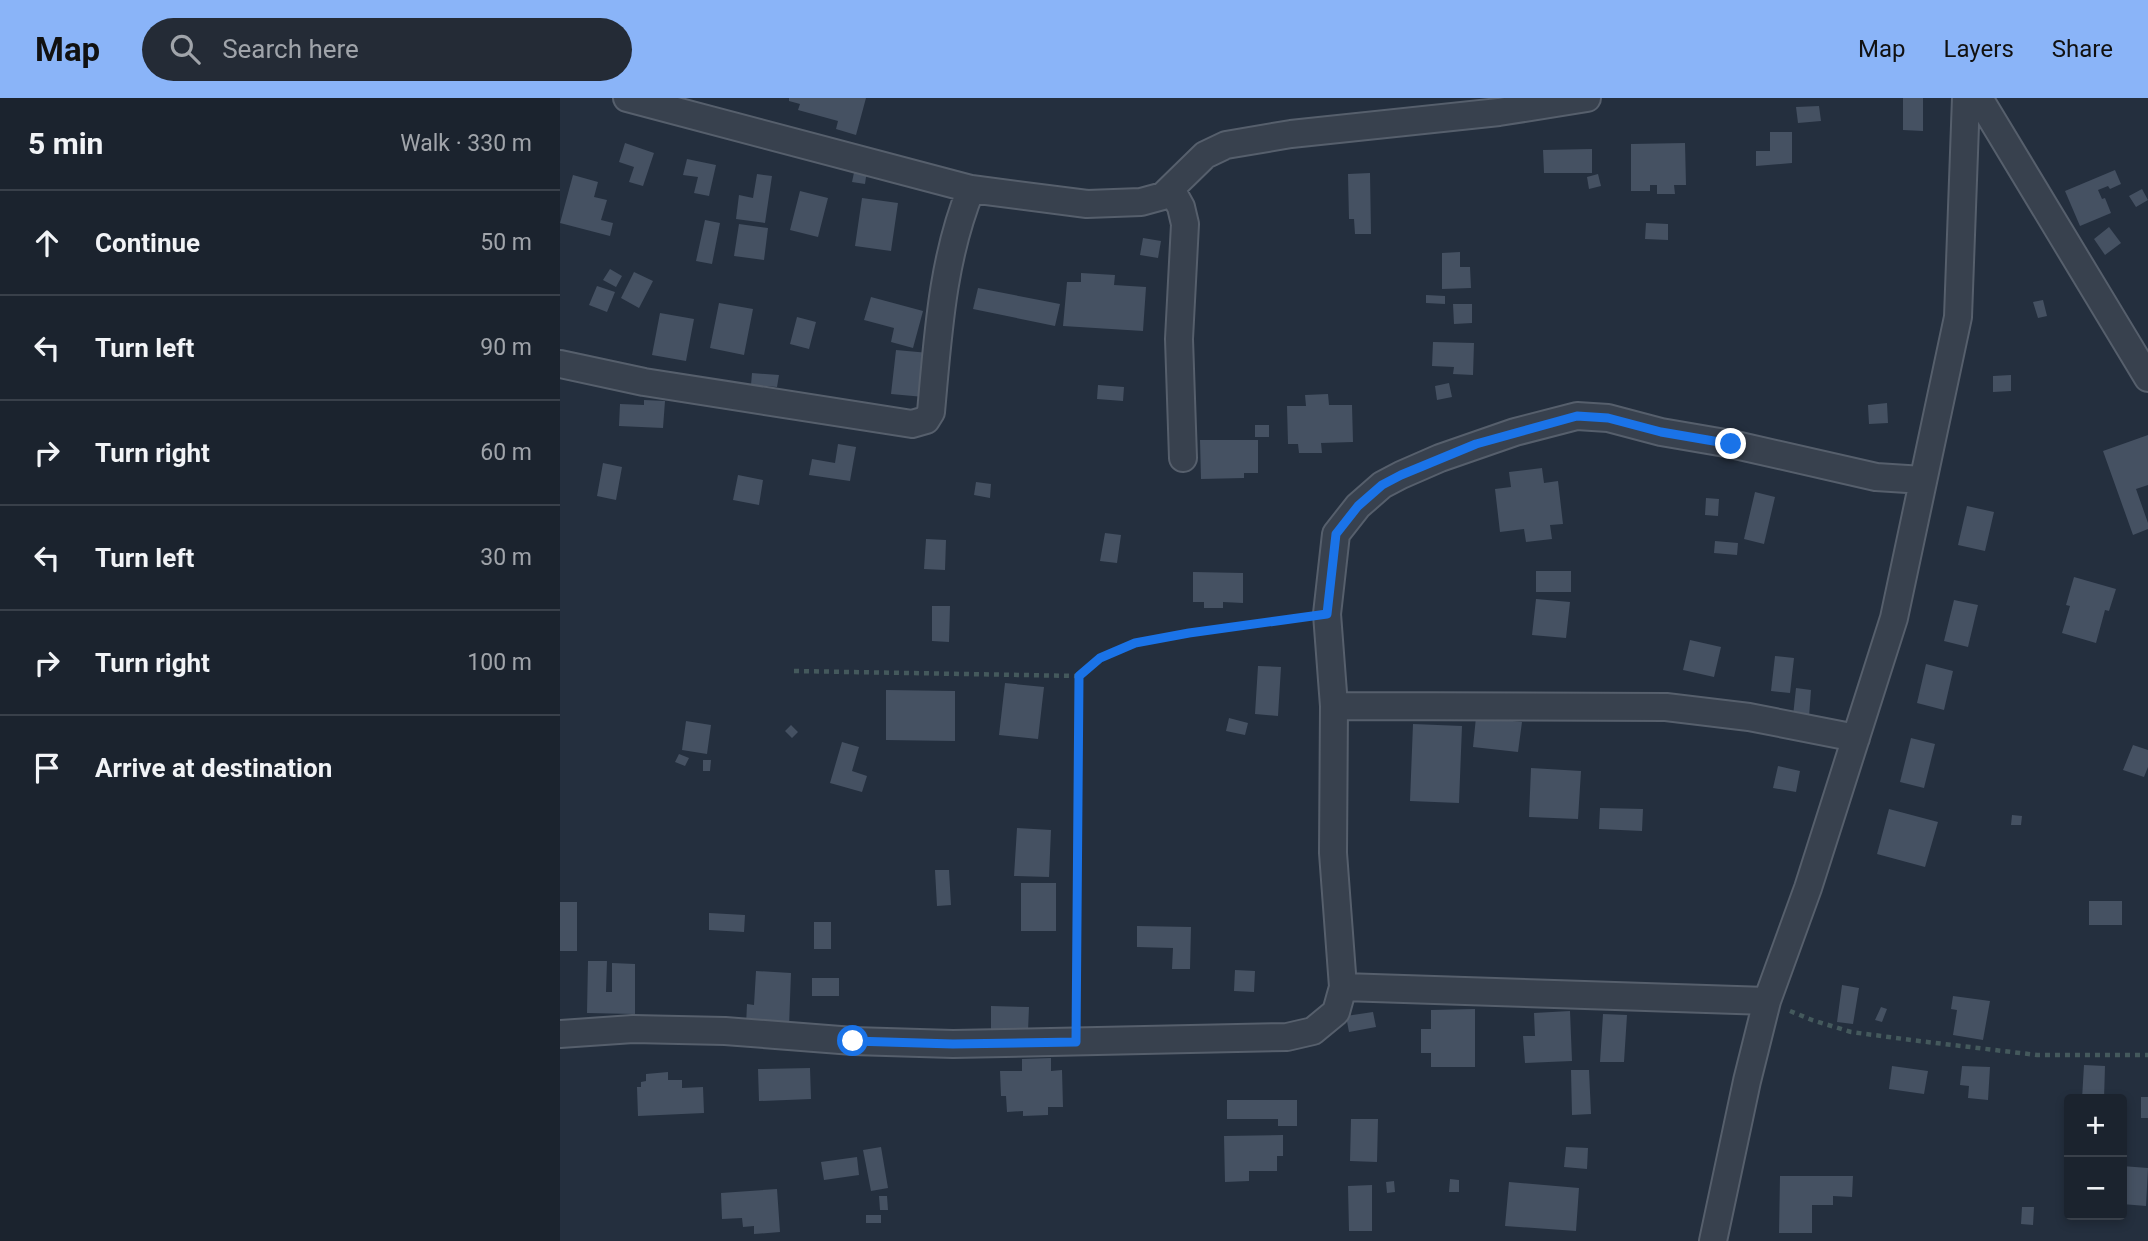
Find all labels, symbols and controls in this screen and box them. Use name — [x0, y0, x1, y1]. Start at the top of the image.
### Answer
search box — [142, 18, 632, 81]
text: Map — [35, 30, 100, 69]
icon: search — [166, 30, 204, 68]
text: Search here — [222, 34, 359, 64]
text: Map — [1858, 35, 1906, 63]
text: Layers — [1944, 35, 2014, 63]
text: Share — [2052, 35, 2113, 63]
text: 5 min — [28, 126, 103, 161]
text: Walk · 330 m — [400, 130, 532, 157]
icon: ahead — [28, 224, 66, 262]
text: Continue — [95, 228, 200, 258]
text: 50 m — [480, 229, 532, 256]
icon: left — [28, 329, 66, 367]
text: Turn left — [95, 333, 194, 363]
text: 90 m — [480, 334, 532, 361]
route end — [1715, 428, 1746, 459]
icon: right — [28, 434, 66, 472]
text: Turn right — [95, 438, 210, 468]
text: 60 m — [480, 439, 532, 466]
icon: left — [28, 539, 66, 577]
text: Turn left — [95, 543, 194, 573]
text: 30 m — [480, 544, 532, 571]
icon: right — [28, 644, 66, 682]
text: Turn right — [95, 648, 210, 678]
text: 100 m — [467, 649, 532, 676]
icon: arrive — [28, 749, 66, 787]
text: Arrive at destination — [95, 753, 332, 783]
route start — [837, 1025, 868, 1056]
map controls — [2064, 1094, 2127, 1220]
button: + — [2064, 1094, 2127, 1157]
button: − — [2064, 1157, 2127, 1220]

